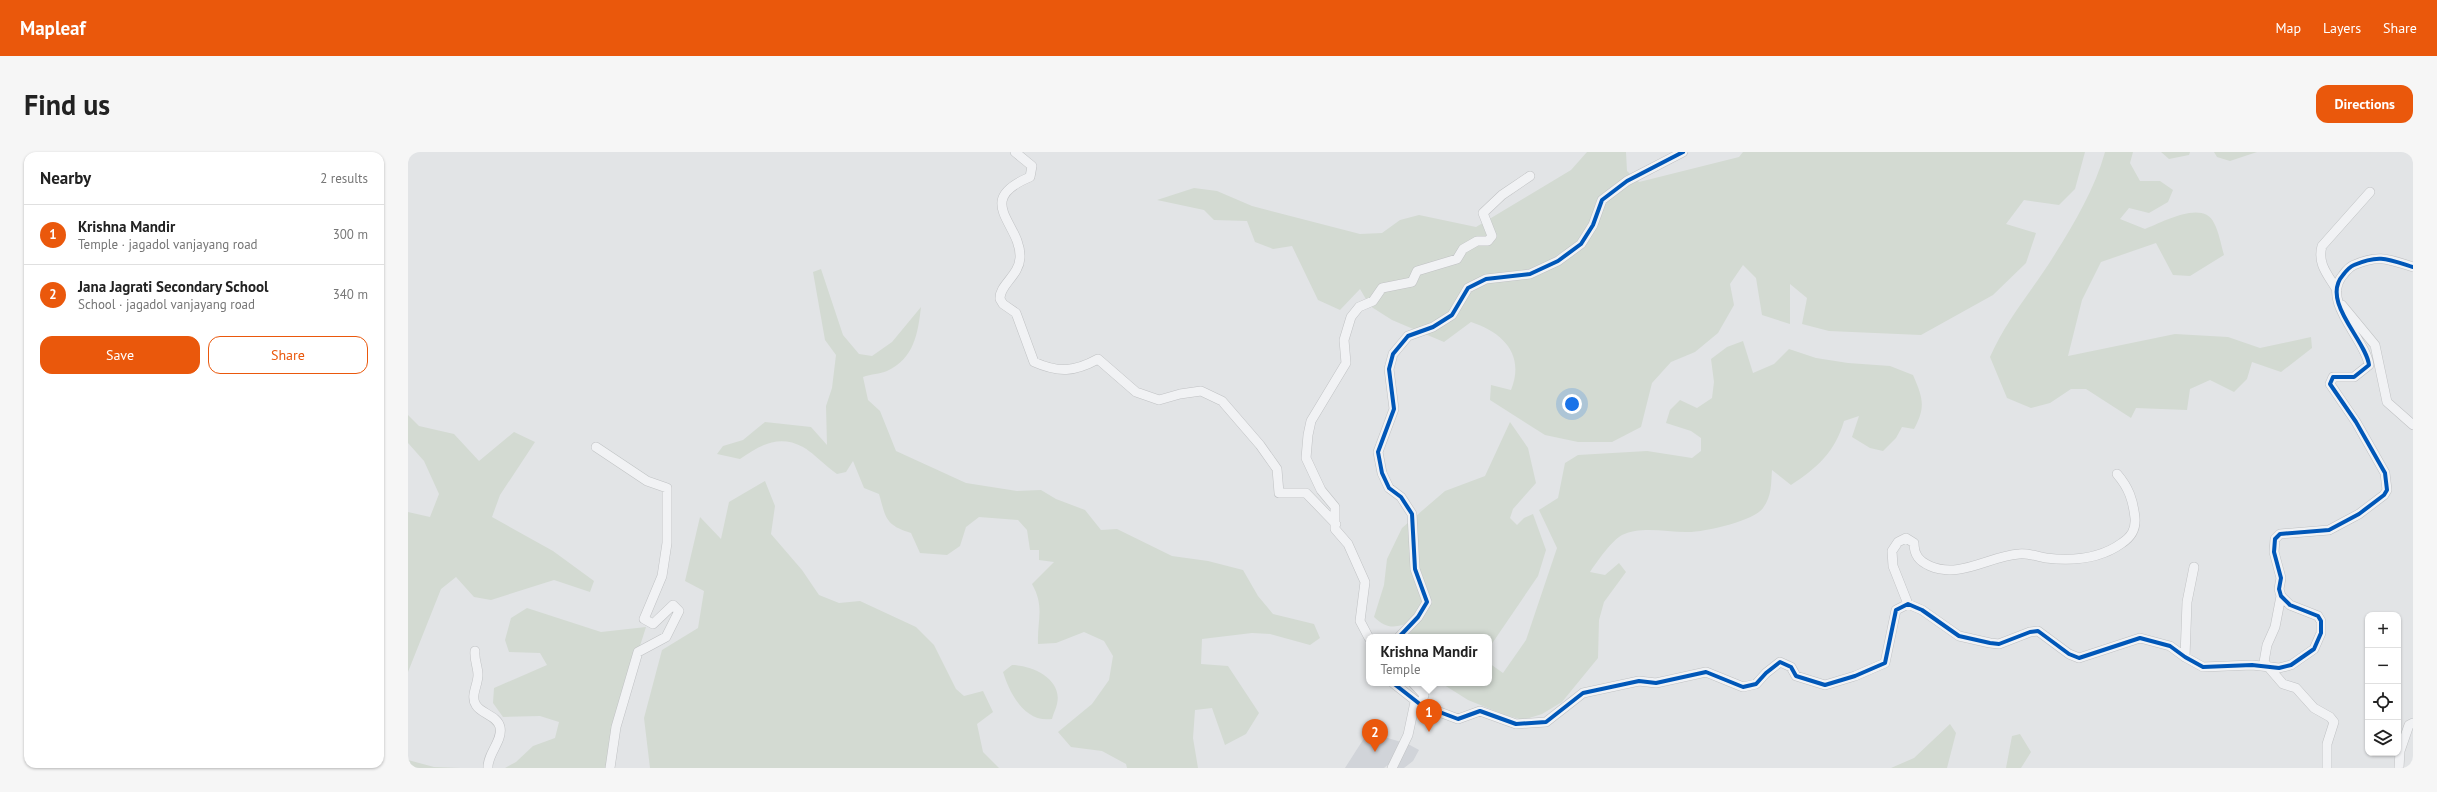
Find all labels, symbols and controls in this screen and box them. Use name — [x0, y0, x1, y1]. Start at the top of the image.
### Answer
text: Mapleaf — [20, 16, 86, 40]
text: Map — [2275, 19, 2301, 37]
text: Layers — [2323, 19, 2361, 37]
text: Share — [2383, 19, 2417, 37]
button: Directions — [2316, 85, 2413, 123]
text: Find us — [24, 86, 110, 123]
text: Nearby — [40, 167, 91, 189]
text: 2 results — [320, 170, 368, 187]
text: Krishna Mandir — [78, 217, 175, 236]
text: 1 — [49, 226, 57, 243]
text: 300 m — [333, 226, 368, 243]
text: Temple · jagadol vanjayang road — [78, 236, 258, 253]
text: Jana Jagrati Secondary School — [78, 277, 268, 296]
text: 2 — [49, 286, 57, 303]
text: 340 m — [333, 286, 368, 303]
text: School · jagadol vanjayang road — [78, 296, 255, 313]
button: Save — [40, 336, 200, 374]
button: Share — [208, 336, 368, 374]
your location — [1562, 394, 1582, 414]
map controls — [2365, 612, 2401, 756]
button: + — [2365, 612, 2401, 648]
popup — [1366, 634, 1492, 686]
text: Krishna Mandir — [1380, 642, 1478, 661]
button: − — [2365, 648, 2401, 684]
text: Temple — [1380, 661, 1421, 678]
button: locate — [2365, 684, 2401, 720]
pin: 1 — [1416, 699, 1442, 732]
pin: 2 — [1362, 719, 1388, 752]
button: layers — [2365, 720, 2401, 756]

